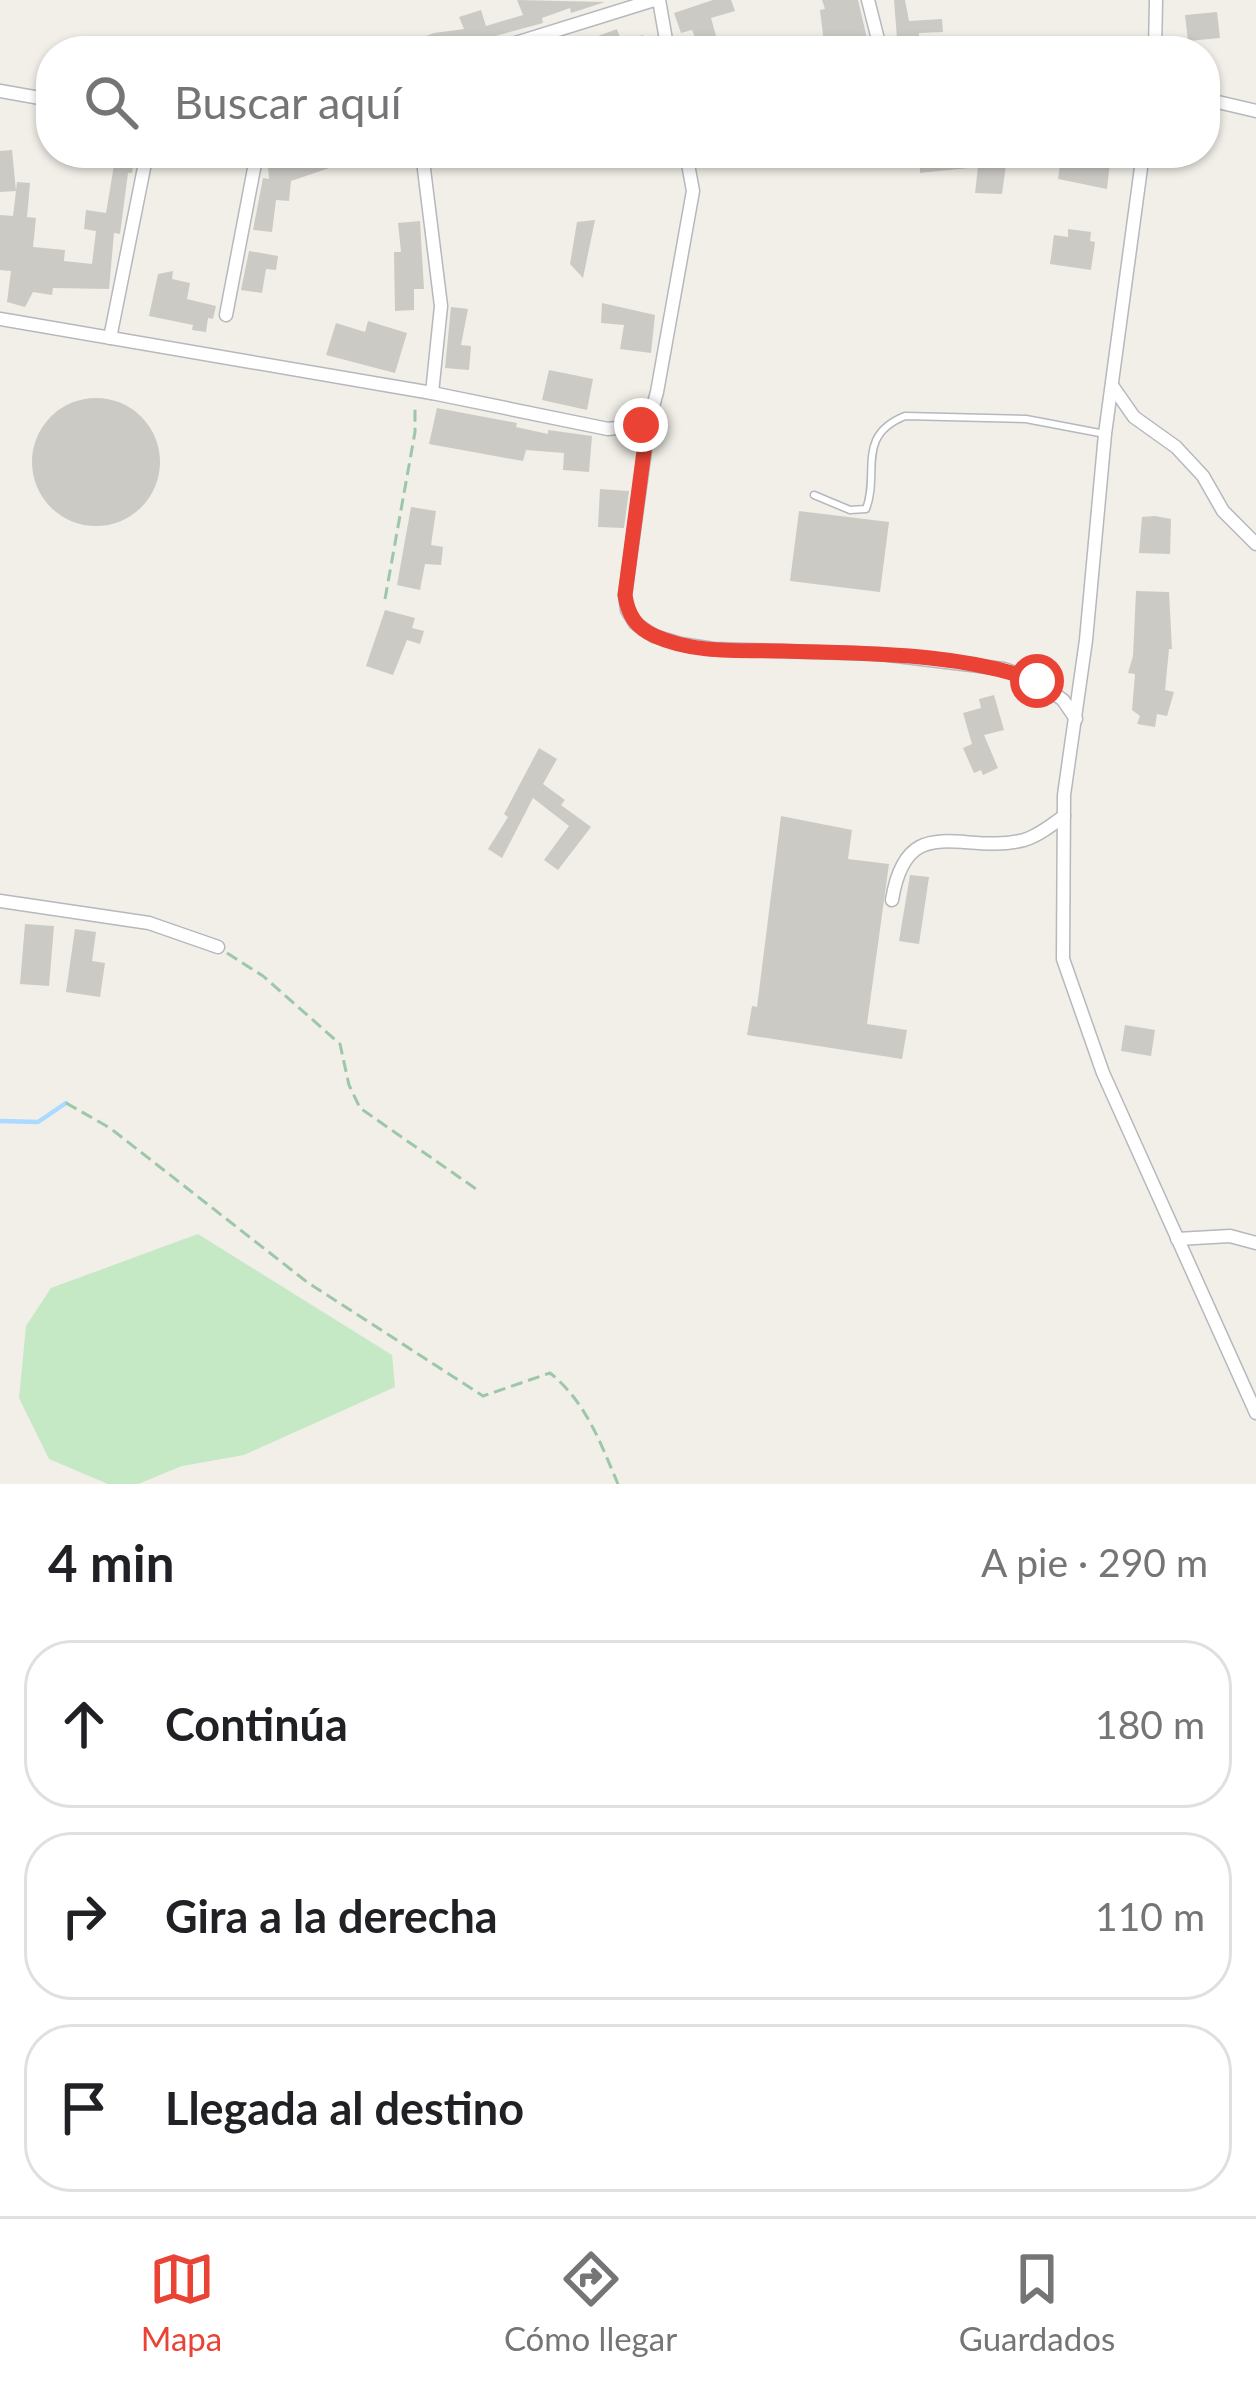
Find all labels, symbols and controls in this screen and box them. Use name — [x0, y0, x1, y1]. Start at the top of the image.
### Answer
search box — [36, 36, 1220, 168]
icon: search — [78, 69, 144, 135]
text: Buscar aquí — [174, 75, 401, 129]
route end — [614, 398, 668, 452]
route start — [1010, 654, 1064, 708]
text: 4 min — [48, 1532, 174, 1593]
text: A pie · 290 m — [981, 1539, 1208, 1585]
icon: ahead — [51, 1691, 117, 1757]
text: Continúa — [165, 1697, 348, 1751]
text: 180 m — [1095, 1701, 1205, 1747]
icon: right — [51, 1883, 117, 1949]
text: Gira a la derecha — [165, 1889, 498, 1943]
text: 110 m — [1095, 1893, 1205, 1939]
icon: arrive — [51, 2075, 117, 2141]
text: Llegada al destino — [165, 2081, 524, 2135]
tab: Mapa — [141, 2246, 222, 2358]
tab: Cómo llegar — [504, 2246, 677, 2358]
tab: Guardados — [959, 2246, 1115, 2358]

